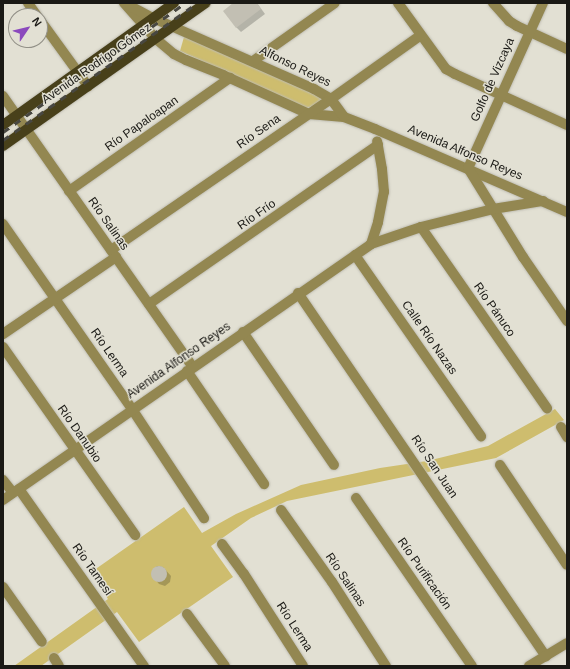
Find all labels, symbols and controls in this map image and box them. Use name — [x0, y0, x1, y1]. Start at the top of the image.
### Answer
north arrow — [8, 8, 48, 48]
text: N — [30, 15, 44, 28]
street label: Avenida Rodrigo Gómez — [39, 21, 155, 107]
street label: Golfo de Vizcaya — [468, 36, 518, 124]
street label: Alfonso Reyes — [257, 44, 333, 90]
street label: Río Papaloapan — [103, 93, 181, 155]
street label: Río Sena — [234, 112, 284, 152]
street label: Avenida Alfonso Reyes — [405, 122, 525, 184]
street label: Río Salinas — [85, 195, 131, 253]
street label: Río Frío — [235, 197, 279, 233]
street label: Río Pánuco — [470, 280, 518, 340]
street label: Calle Río Nazas — [398, 298, 460, 378]
street label: Avenida Alfonso Reyes — [124, 320, 234, 402]
street label: Río Lerma — [87, 326, 131, 380]
street label: Río Danubio — [54, 403, 104, 465]
street label: Río San Juan — [408, 433, 460, 501]
street label: Río Purificación — [394, 535, 454, 613]
street label: Río Tamesí — [69, 541, 115, 599]
street label: Río Salinas — [322, 551, 368, 609]
street label: Río Lerma — [273, 600, 315, 654]

